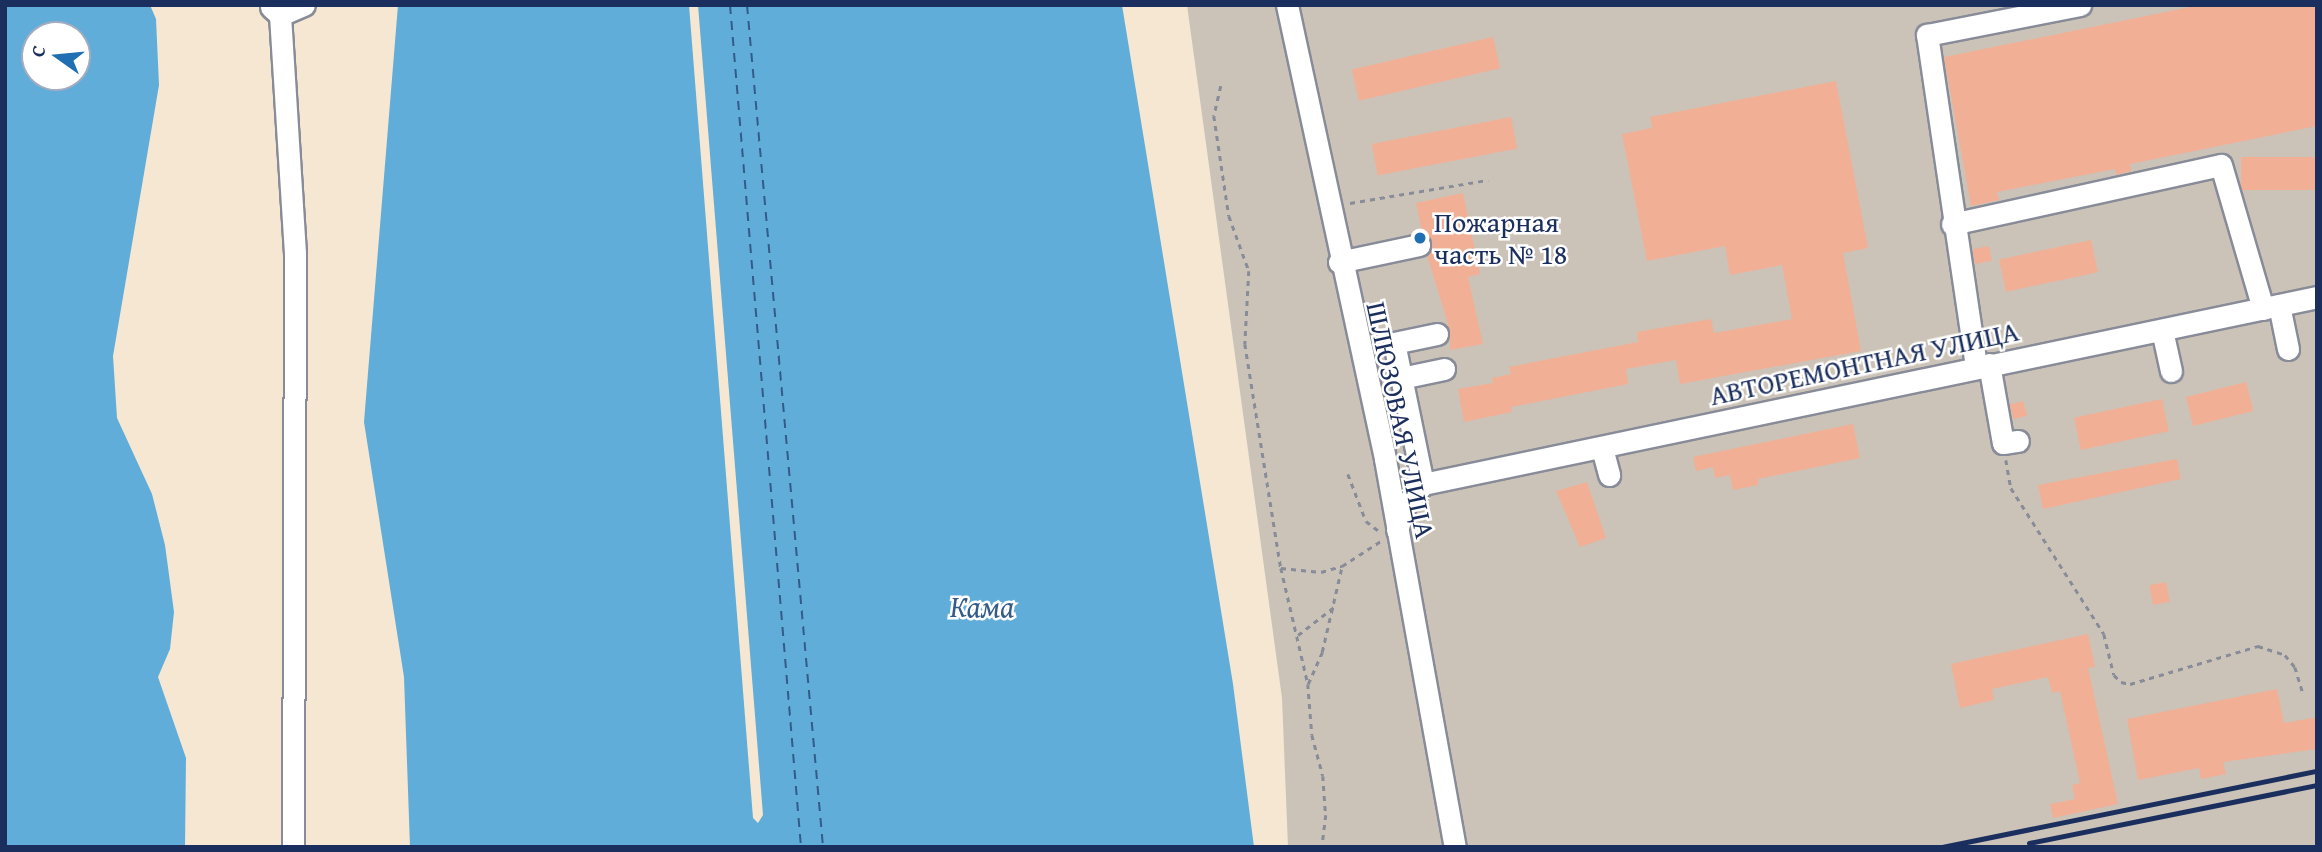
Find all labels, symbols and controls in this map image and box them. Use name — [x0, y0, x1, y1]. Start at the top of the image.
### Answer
north arrow — [21, 21, 91, 91]
text: С — [23, 42, 53, 60]
place label: Пожарная часть № 18 — [1434, 205, 1567, 271]
marker: Пожарная часть № 18 — [1412, 230, 1428, 246]
street label: ШЛЮЗОВАЯ УЛИЦА — [1360, 299, 1442, 541]
street label: АВТОРЕМОНТНАЯ УЛИЦА — [1706, 314, 2022, 412]
water label: Кама — [950, 588, 1014, 624]

